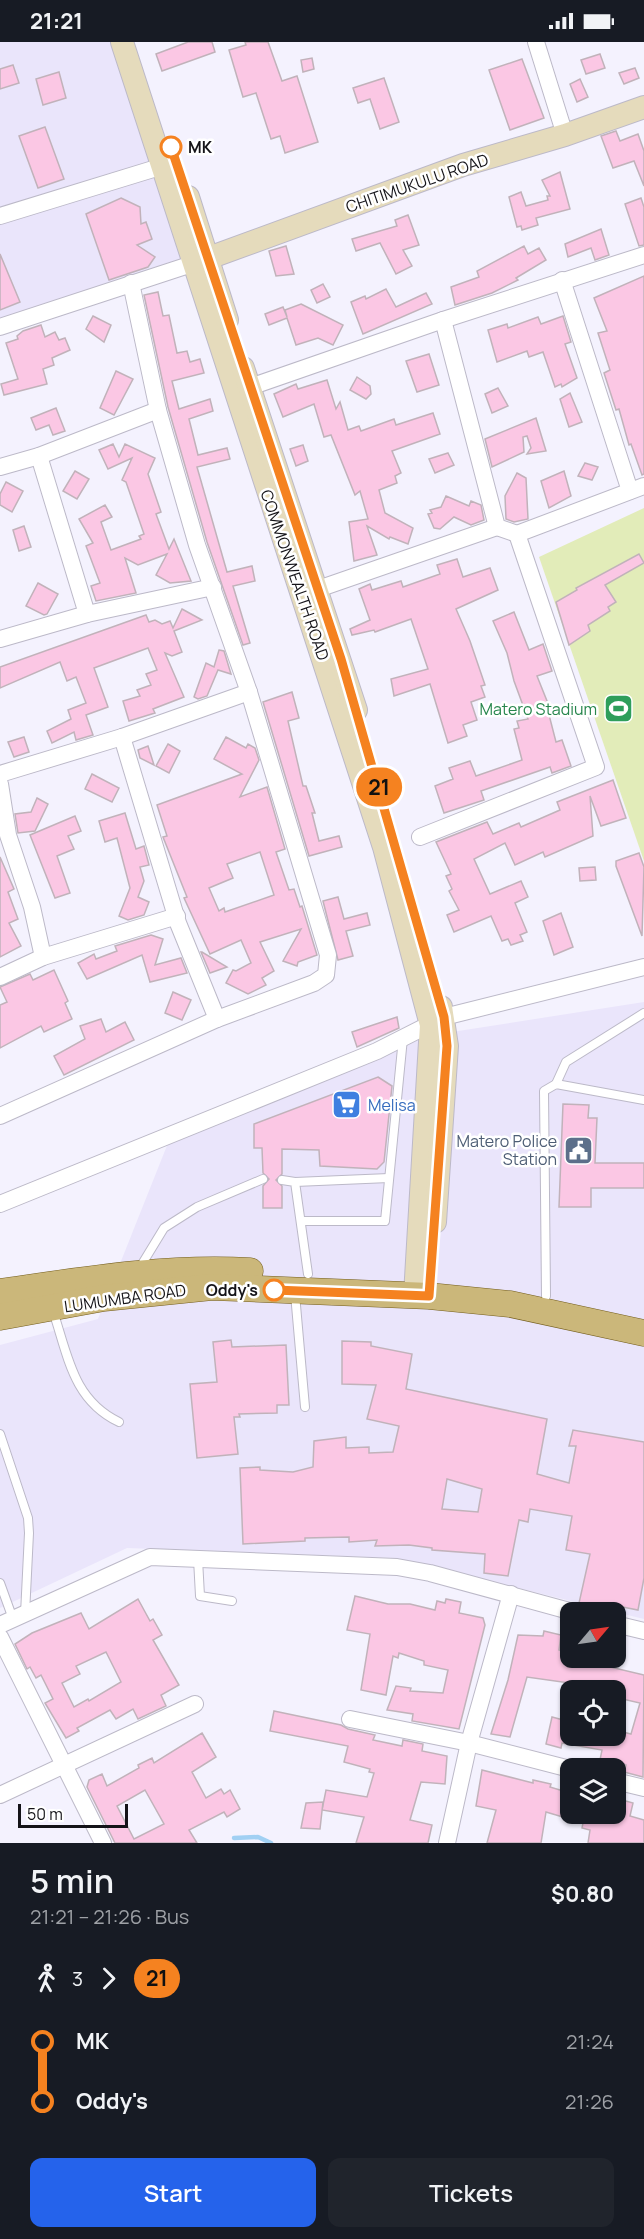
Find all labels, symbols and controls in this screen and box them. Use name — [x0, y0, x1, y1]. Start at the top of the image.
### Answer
text: 21:21 — [30, 6, 83, 36]
marker: MK — [160, 136, 182, 158]
place label: MK — [188, 136, 213, 158]
street label: CHITIMUKULU ROAD — [343, 148, 492, 218]
street label: COMMONWEALTH ROAD — [255, 487, 335, 664]
sports icon: Matero Stadium — [602, 693, 634, 725]
place label: Matero Stadium — [480, 698, 597, 720]
line badge: 21 — [352, 768, 406, 806]
text: 21 — [368, 773, 390, 801]
supermarket icon: Melisa — [331, 1089, 363, 1121]
place label: Melisa — [368, 1094, 416, 1116]
place label: Matero Police Station — [456, 1130, 557, 1170]
public building icon: Matero Police Station — [562, 1134, 594, 1166]
street label: LUMUMBA ROAD — [63, 1279, 188, 1317]
place label: Oddy's — [206, 1279, 258, 1301]
marker: Oddy's — [263, 1279, 285, 1301]
north arrow — [560, 1602, 626, 1668]
map controls — [560, 1602, 626, 1824]
button: locate — [560, 1680, 626, 1746]
button: layers — [560, 1758, 626, 1824]
scale bar — [18, 1801, 128, 1828]
text: 50 m — [27, 1803, 63, 1825]
text: 5 min — [30, 1858, 114, 1903]
text: $0.80 — [551, 1879, 614, 1909]
text: 21:21 – 21:26 · Bus — [30, 1903, 189, 1930]
icon: walk — [30, 1962, 63, 1995]
icon: forward — [92, 1962, 125, 1995]
text: 21 — [146, 1964, 168, 1992]
text: 3 — [72, 1965, 83, 1992]
text: MK — [76, 2026, 109, 2056]
text: 21:24 — [566, 2028, 614, 2055]
text: Oddy's — [76, 2086, 148, 2116]
text: 21:26 — [565, 2088, 614, 2115]
button: Start — [30, 2158, 316, 2227]
button: Tickets — [328, 2158, 614, 2227]

